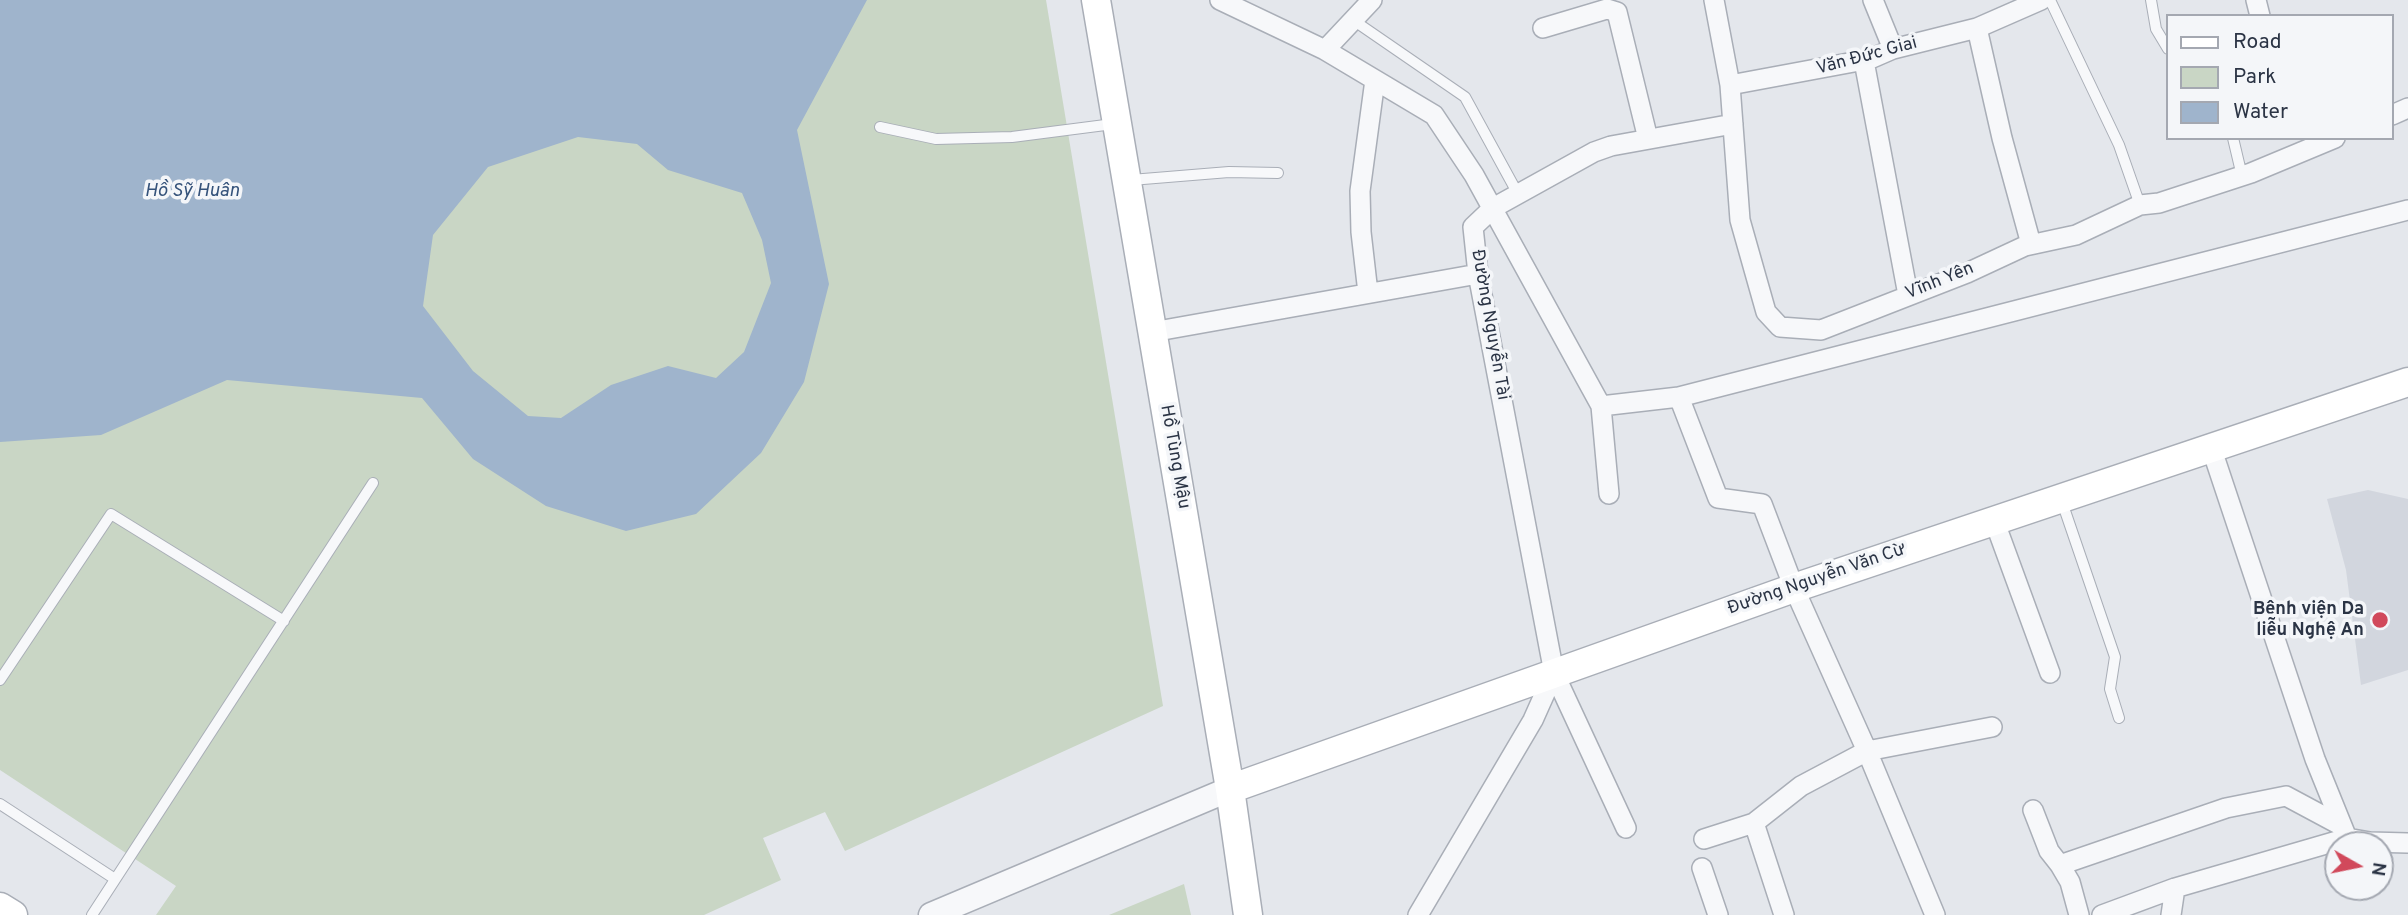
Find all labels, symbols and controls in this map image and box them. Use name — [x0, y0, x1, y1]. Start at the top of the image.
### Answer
legend — [2166, 14, 2394, 140]
text: Road — [2233, 29, 2282, 56]
street label: Văn Đức Giai — [1814, 33, 1920, 81]
text: Park — [2233, 64, 2276, 91]
text: Water — [2233, 99, 2288, 126]
water label: Hồ Sỹ Huân — [145, 181, 239, 203]
street label: Đường Nguyễn Tài — [1465, 248, 1513, 402]
street label: Vĩnh Yên — [1903, 258, 1977, 306]
street label: Hồ Tùng Mậu — [1154, 403, 1194, 511]
street label: Đường Nguyễn Văn Cừ — [1725, 539, 1909, 621]
place label: Bệnh viện Da liễu Nghệ An — [2253, 599, 2364, 642]
marker: Bệnh viện Da liễu Nghệ An — [2370, 610, 2390, 630]
north arrow — [2324, 831, 2394, 901]
text: N — [2365, 860, 2391, 878]

